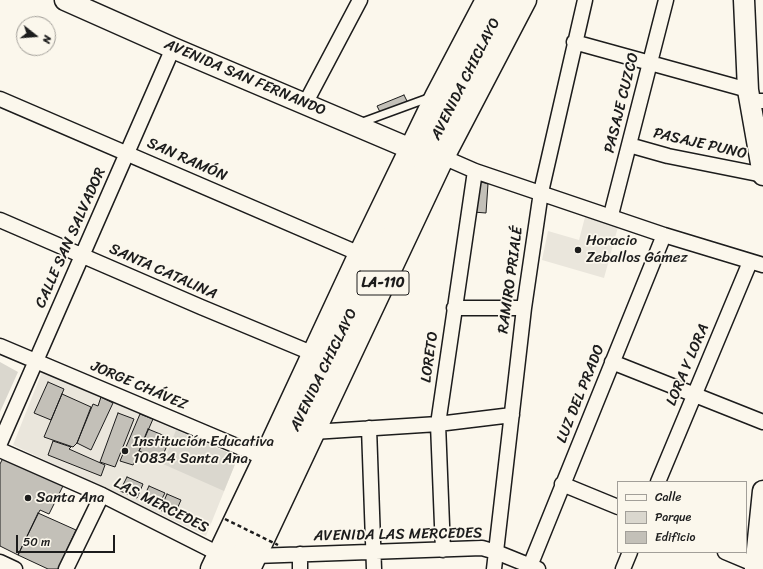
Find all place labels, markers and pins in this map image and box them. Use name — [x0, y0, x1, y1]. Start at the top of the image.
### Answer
place label: Horacio Zeballos Gámez — [586, 232, 688, 267]
marker: Horacio Zeballos Gámez — [573, 245, 583, 255]
place label: Institución Educativa 10834 Santa Ana — [133, 433, 274, 468]
marker: Institución Educativa 10834 Santa Ana — [120, 446, 130, 456]
place label: Santa Ana — [36, 489, 104, 507]
marker: Santa Ana — [23, 493, 33, 503]

